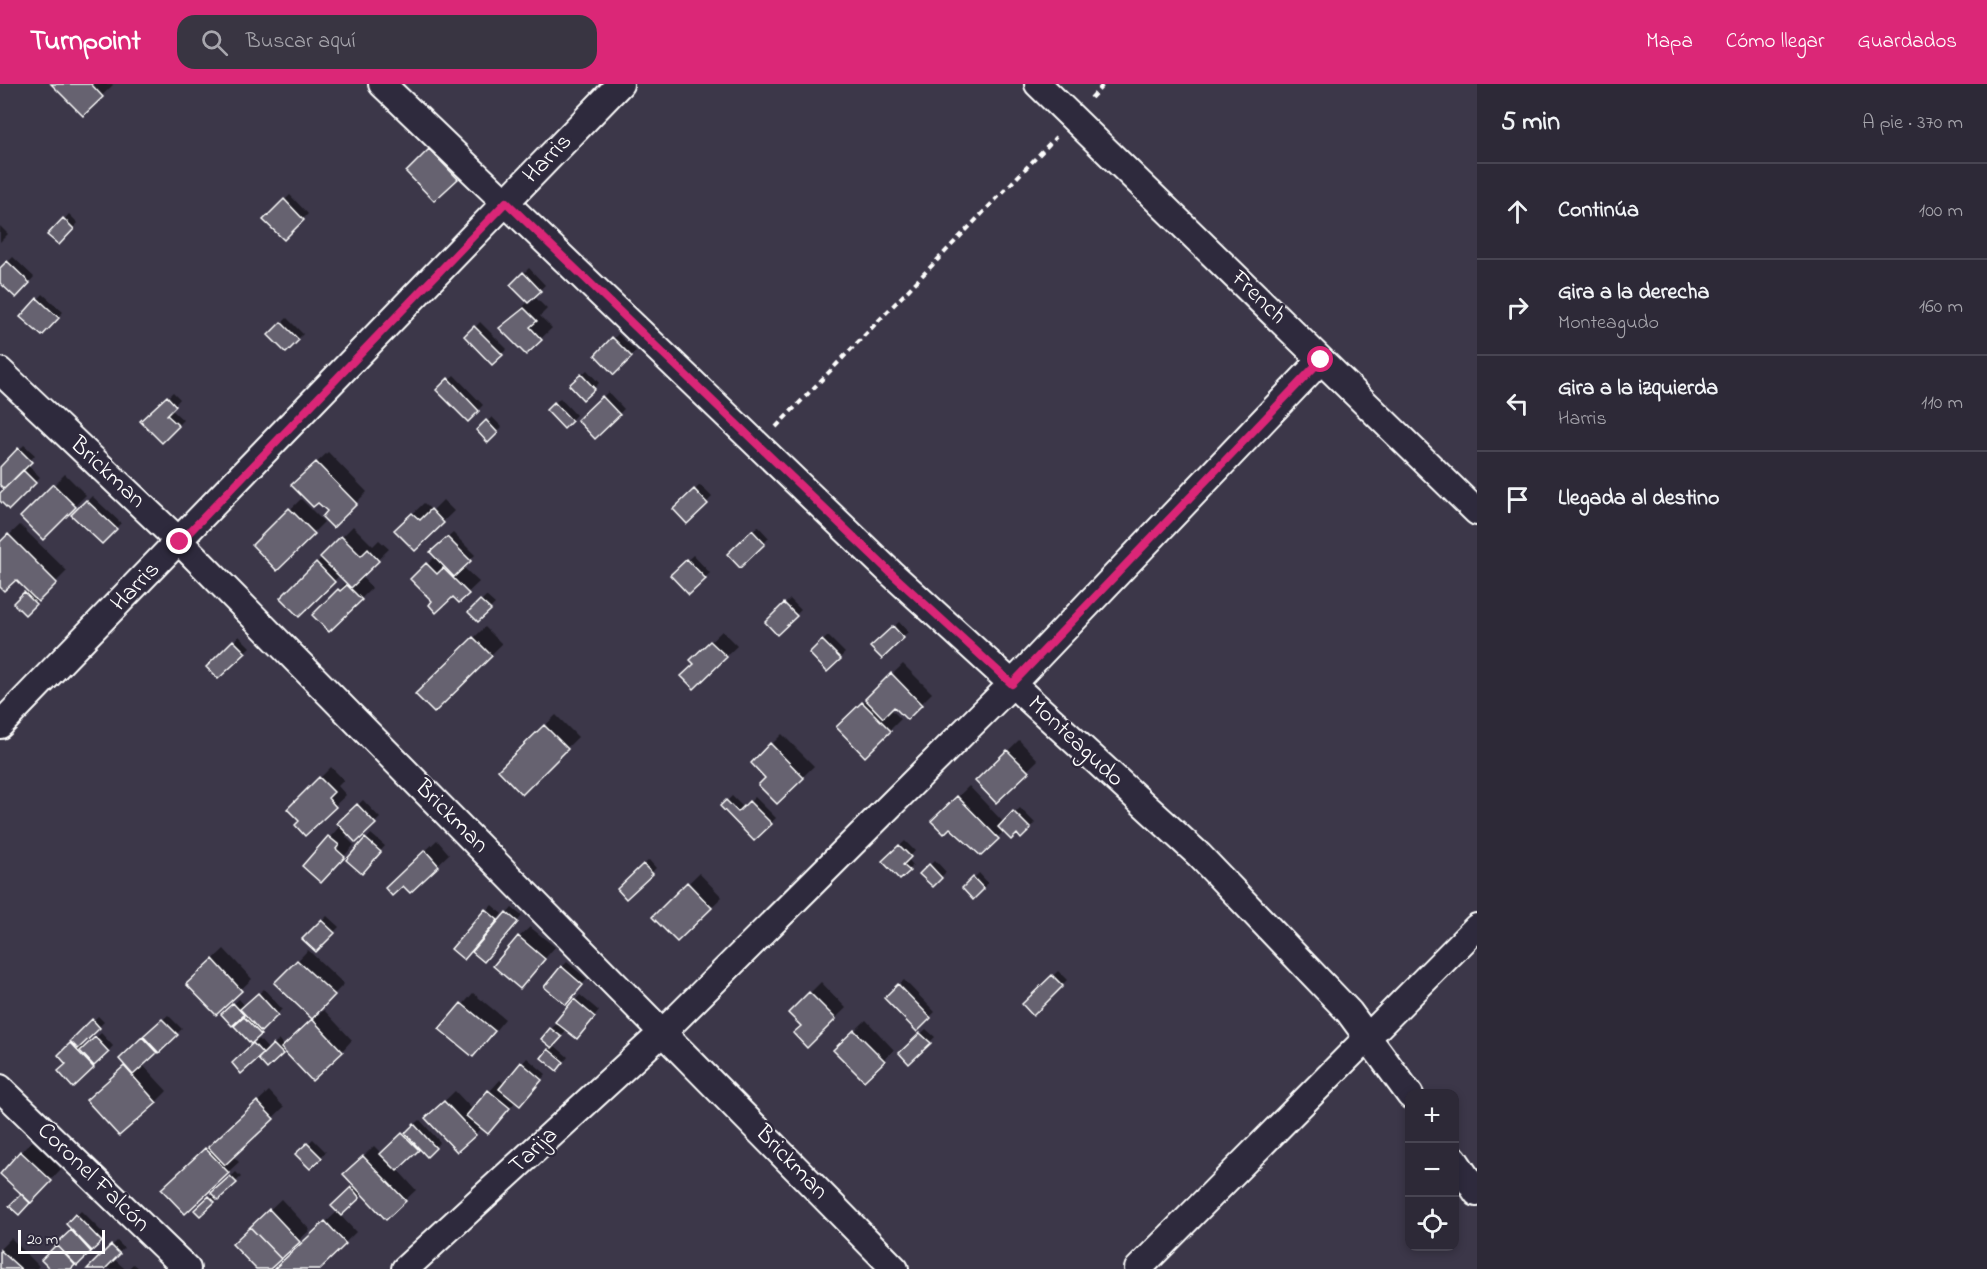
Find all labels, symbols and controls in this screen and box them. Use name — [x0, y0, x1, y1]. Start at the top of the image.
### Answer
search box — [177, 15, 597, 69]
text: Turnpoint — [30, 22, 141, 63]
icon: search — [198, 26, 231, 59]
text: Buscar aquí — [246, 26, 356, 58]
text: Mapa — [1646, 27, 1693, 57]
text: Cómo llegar — [1726, 27, 1824, 57]
text: Guardados — [1857, 27, 1957, 57]
text: 5 min — [1501, 104, 1560, 142]
text: A pie · 370 m — [1862, 109, 1963, 138]
street label: Harris — [515, 126, 581, 192]
icon: ahead — [1501, 195, 1534, 228]
text: Continúa — [1558, 195, 1639, 227]
text: 100 m — [1919, 197, 1963, 226]
street label: French — [1221, 262, 1294, 333]
text: Gira a la derecha — [1558, 277, 1709, 309]
icon: right — [1501, 291, 1534, 324]
text: 160 m — [1919, 293, 1963, 322]
text: Monteagudo — [1558, 309, 1659, 338]
route start — [1307, 346, 1333, 372]
text: Gira a la izquierda — [1558, 373, 1718, 405]
icon: left — [1501, 387, 1534, 420]
text: 110 m — [1921, 389, 1963, 418]
text: Harris — [1558, 405, 1607, 434]
street label: Brickman — [61, 428, 153, 517]
icon: arrive — [1501, 483, 1534, 516]
text: Llegada al destino — [1558, 483, 1719, 515]
route end — [166, 528, 192, 554]
street label: Harris — [103, 554, 169, 620]
street label: Monteagudo — [1019, 688, 1131, 796]
street label: Brickman — [405, 771, 496, 862]
map controls — [1405, 1089, 1459, 1251]
button: + — [1405, 1089, 1459, 1143]
street label: Coronel Falcón — [28, 1115, 158, 1241]
street label: Brickman — [746, 1117, 836, 1208]
street label: Tarija — [502, 1119, 566, 1183]
button: − — [1405, 1143, 1459, 1197]
button: locate — [1405, 1197, 1459, 1251]
scale bar — [18, 1227, 105, 1254]
text: 20 m — [27, 1228, 58, 1252]

